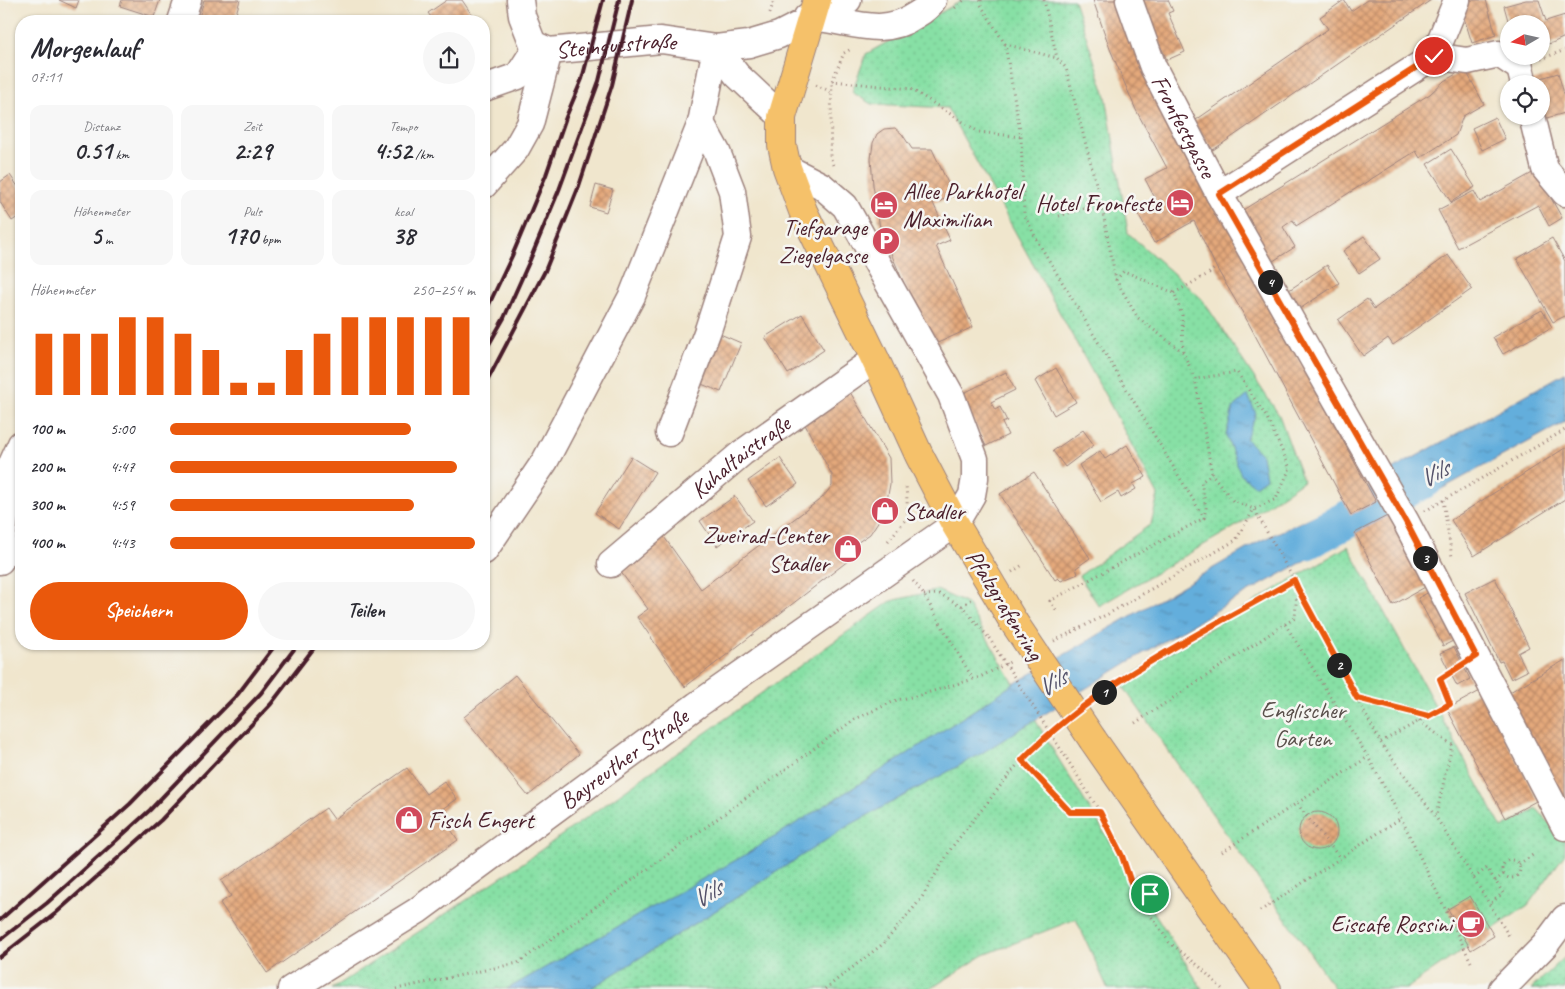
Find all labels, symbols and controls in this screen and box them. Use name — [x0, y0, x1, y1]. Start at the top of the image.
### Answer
north arrow — [1500, 15, 1550, 65]
map controls — [1500, 15, 1550, 125]
street label: Steingutstraße — [554, 25, 681, 65]
text: Morgenlauf — [30, 30, 139, 65]
button: share — [423, 32, 475, 84]
pin — [1413, 35, 1455, 77]
icon: check — [1420, 42, 1448, 70]
text: 07:11 — [30, 67, 62, 87]
street label: Fronfestgasse — [1145, 70, 1224, 185]
button: locate — [1500, 75, 1550, 125]
text: Distanz — [83, 118, 120, 135]
text: Zeit — [243, 118, 262, 135]
text: Tempo — [390, 118, 417, 135]
text: 0.51 — [74, 135, 112, 167]
text: 2:29 — [233, 135, 272, 167]
text: 4:52 — [374, 135, 412, 167]
text: km — [112, 146, 129, 163]
text: /km — [412, 146, 434, 163]
place label: Allee Parkhotel Maximilian — [903, 176, 1025, 234]
place label: Hotel Fronfeste — [1036, 188, 1163, 218]
hotel icon: Hotel Fronfeste — [1165, 188, 1195, 218]
hotel icon: Allee Parkhotel Maximilian — [869, 190, 899, 220]
text: Höhenmeter — [73, 203, 130, 220]
text: Puls — [243, 203, 262, 220]
text: kcal — [394, 203, 413, 220]
place label: Tiefgarage Ziegelgasse — [779, 212, 869, 270]
text: 5 — [90, 220, 101, 252]
text: 170 — [224, 220, 258, 252]
text: 38 — [392, 220, 415, 252]
parking icon: Tiefgarage Ziegelgasse — [871, 226, 901, 256]
text: m — [101, 231, 113, 248]
text: bpm — [258, 231, 281, 248]
pin: 4 — [1258, 270, 1282, 294]
text: 4 — [1267, 274, 1274, 291]
text: Höhenmeter — [30, 280, 95, 300]
text: 250–254 m — [412, 280, 475, 300]
street label: Kuhaltaistraße — [684, 407, 798, 505]
text: 100 m — [30, 419, 65, 439]
text: 5:00 — [110, 419, 135, 439]
water label: Vils — [1413, 451, 1459, 495]
text: 200 m — [30, 457, 65, 477]
text: 4:47 — [110, 457, 135, 477]
text: 300 m — [30, 495, 65, 515]
text: 4:59 — [110, 495, 135, 515]
shop icon: Stadler — [870, 496, 900, 526]
place label: Stadler — [904, 496, 967, 526]
place label: Zweirad-Center Stadler — [703, 520, 831, 578]
text: 400 m — [30, 533, 65, 553]
text: 4:43 — [110, 533, 135, 553]
shop icon: Zweirad-Center Stadler — [833, 534, 863, 564]
street label: Pfalzgrafenring — [959, 544, 1052, 667]
pin: 3 — [1412, 546, 1438, 570]
text: 3 — [1422, 550, 1429, 567]
button: Speichern — [30, 582, 248, 640]
button: Teilen — [258, 582, 475, 640]
pin: 2 — [1326, 652, 1352, 678]
text: 2 — [1336, 657, 1343, 674]
water label: Vils — [1031, 659, 1077, 704]
pin: 1 — [1092, 680, 1116, 704]
text: 1 — [1101, 684, 1108, 701]
park label: Englischer Garten — [1261, 695, 1348, 753]
street label: Bayreuther Straße — [553, 700, 696, 816]
shop icon: Fisch Engert — [394, 805, 424, 835]
place label: Fisch Engert — [428, 805, 535, 835]
water label: Vils — [686, 870, 732, 915]
pin — [1129, 873, 1171, 915]
icon: arrive — [1136, 880, 1164, 908]
place label: Eiscafe Rossini — [1331, 909, 1456, 939]
cafe icon: Eiscafe Rossini — [1456, 909, 1486, 939]

